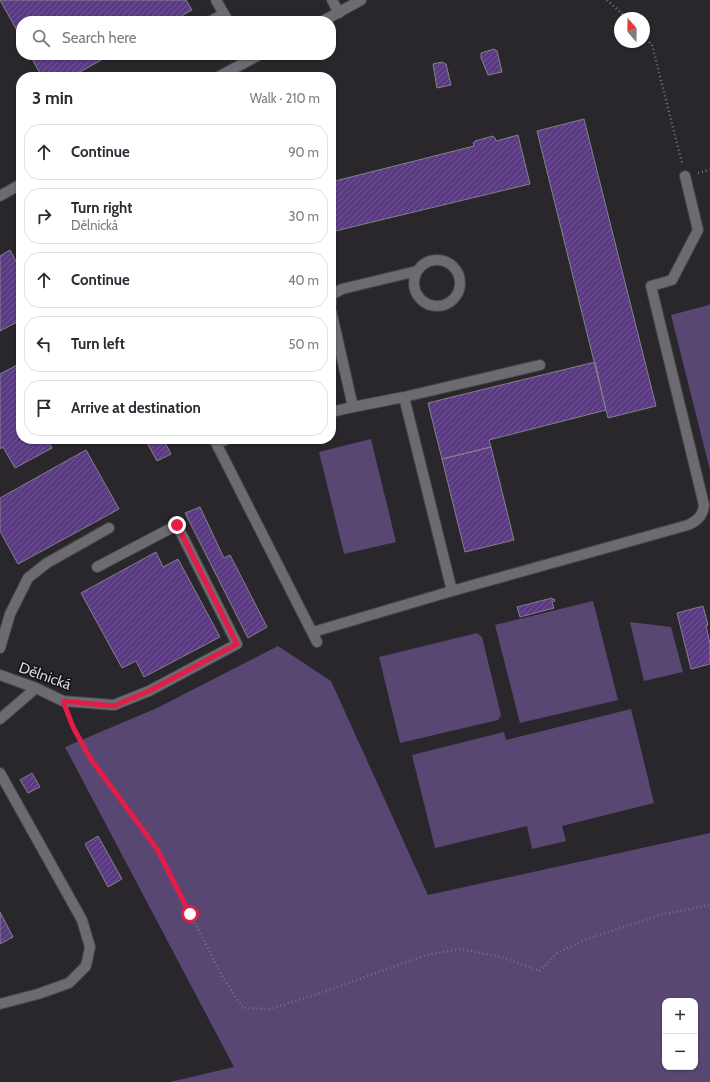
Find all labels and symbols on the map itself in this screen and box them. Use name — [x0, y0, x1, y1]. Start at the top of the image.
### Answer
north arrow — [614, 12, 650, 48]
route end — [168, 516, 186, 534]
street label: Dělnická — [16, 658, 74, 694]
route start — [181, 905, 199, 923]

